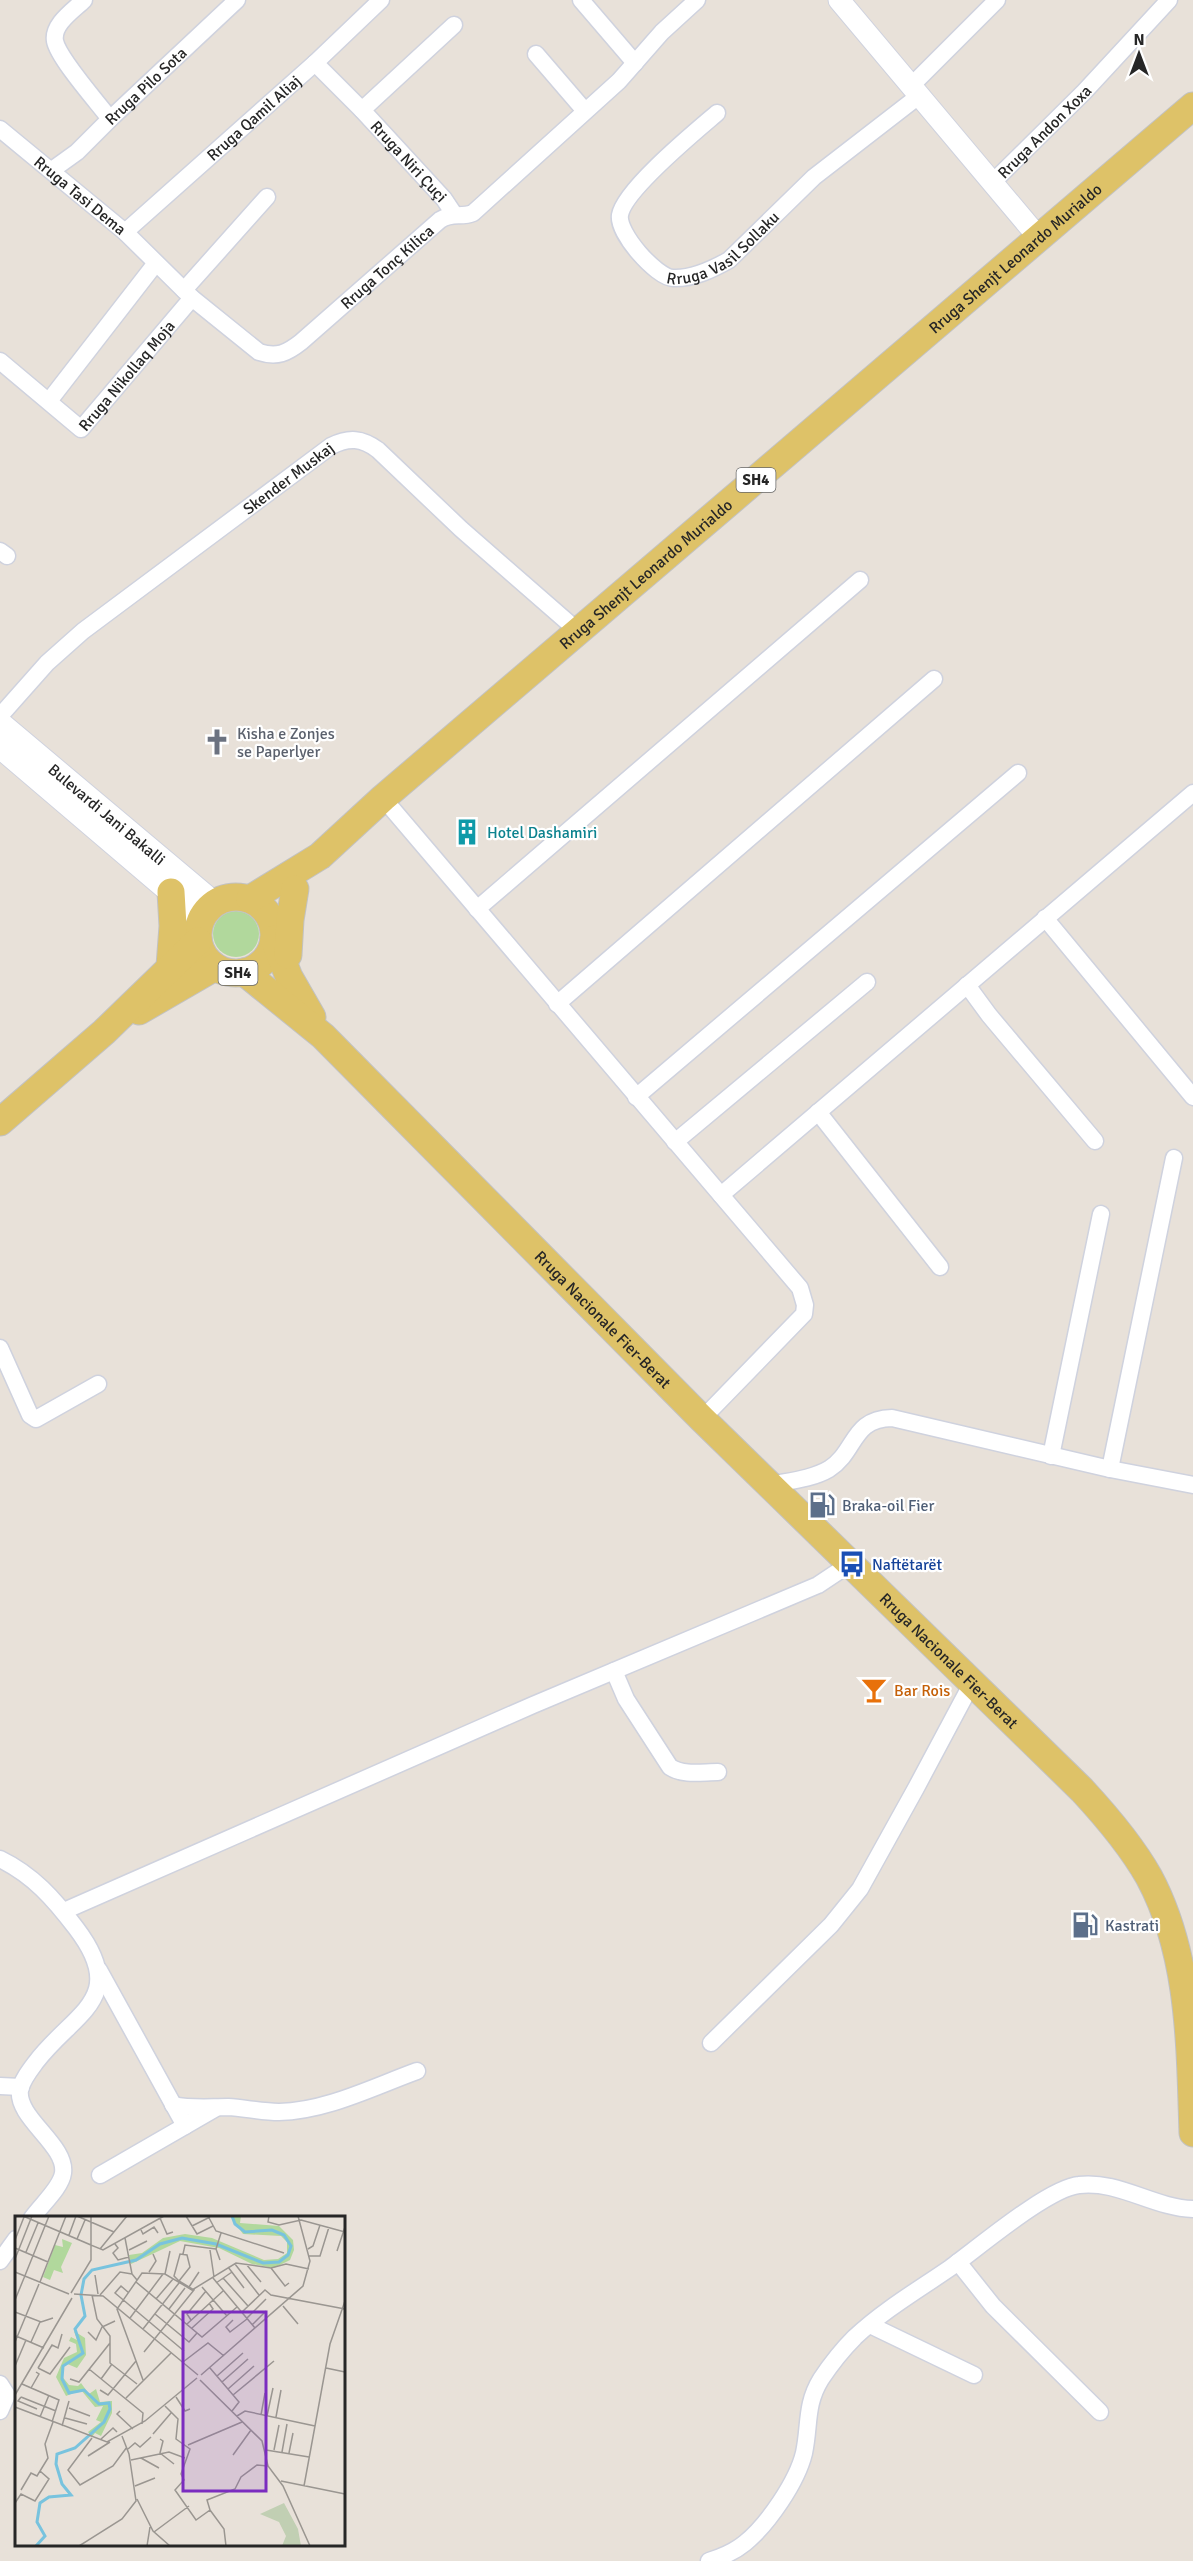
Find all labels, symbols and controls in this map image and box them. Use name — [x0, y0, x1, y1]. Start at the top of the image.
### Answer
north arrow — [1109, 24, 1169, 84]
text: N — [1133, 30, 1145, 50]
street label: Rruga Pilo Sota — [101, 43, 191, 130]
street label: Rruga Qamil Aliaj — [203, 71, 305, 166]
street label: Rruga Andon Xoxa — [994, 81, 1096, 183]
street label: Rruga Niri Çuçi — [366, 117, 451, 207]
street label: Rruga Tasi Dema — [30, 152, 130, 240]
street label: Rruga Shenjt Leonardo Murialdo — [925, 179, 1106, 338]
street label: Rruga Vasil Sollaku — [665, 207, 784, 290]
street label: Rruga Tonç Kilica — [337, 221, 438, 314]
street label: Rruga Nikollaq Moja — [75, 317, 180, 435]
street label: Skender Muskaj — [239, 438, 338, 519]
road number: SH4 — [736, 468, 776, 492]
street label: Rruga Shenjt Leonardo Murialdo — [556, 495, 737, 654]
place label: Kisha e Zonjes se Paperlyer — [237, 724, 335, 762]
church icon: Kisha e Zonjes se Paperlyer — [202, 727, 232, 757]
street label: Bulevardi Jani Bakalli — [44, 760, 169, 870]
building icon: Hotel Dashamiri — [452, 817, 482, 847]
place label: Hotel Dashamiri — [487, 823, 597, 843]
road number: SH4 — [218, 961, 258, 985]
street label: Rruga Nacionale Fier-Berat — [530, 1247, 675, 1393]
fuel station icon: Braka-oil Fier — [807, 1490, 837, 1520]
place label: Braka-oil Fier — [842, 1496, 935, 1516]
bus stop icon: Naftëtarët — [837, 1549, 867, 1579]
place label: Naftëtarët — [872, 1555, 943, 1575]
street label: Rruga Nacionale Fier-Berat — [875, 1589, 1022, 1733]
bar icon: Bar Rois — [859, 1675, 889, 1705]
place label: Bar Rois — [894, 1681, 950, 1701]
fuel station icon: Kastrati — [1070, 1910, 1100, 1940]
place label: Kastrati — [1105, 1916, 1159, 1936]
inset map — [15, 2216, 345, 2546]

